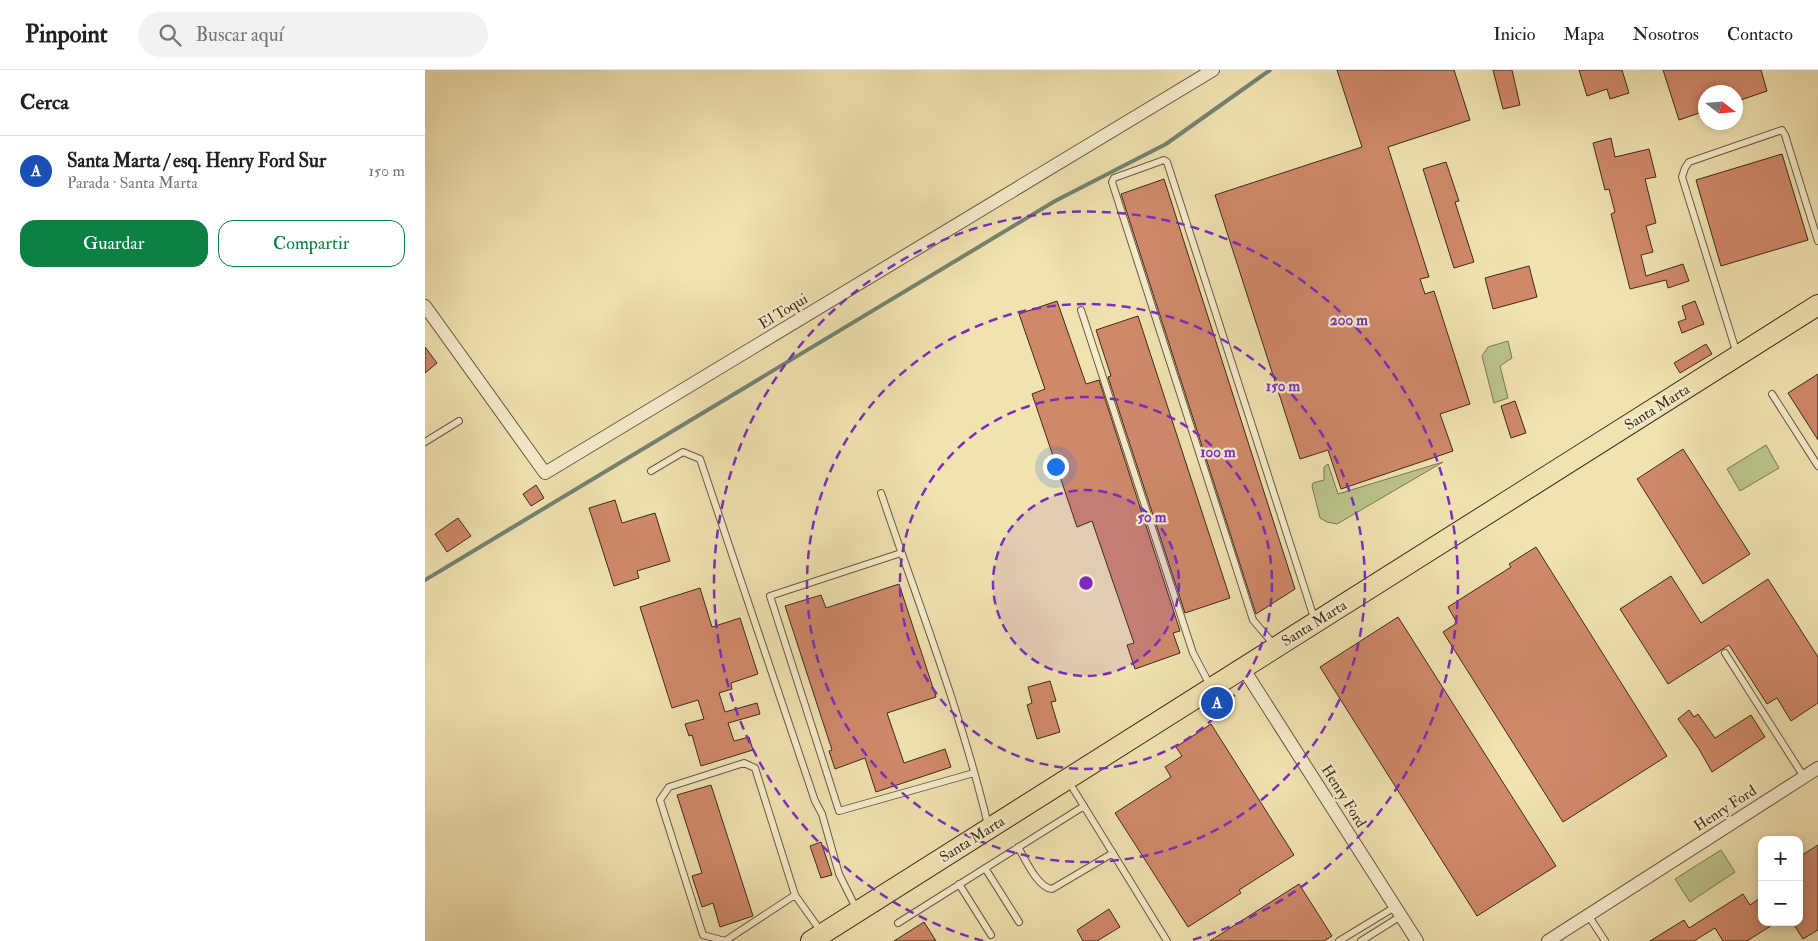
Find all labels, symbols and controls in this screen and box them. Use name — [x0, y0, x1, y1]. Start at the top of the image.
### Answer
search box — [138, 12, 488, 57]
text: Pinpoint — [25, 19, 108, 50]
icon: search — [156, 21, 184, 49]
text: Buscar aquí — [196, 23, 284, 47]
text: Inicio — [1493, 23, 1535, 46]
text: Mapa — [1563, 23, 1605, 46]
text: Nosotros — [1633, 23, 1699, 46]
text: Contacto — [1727, 23, 1793, 46]
north arrow — [1698, 85, 1743, 130]
text: Cerca — [20, 89, 69, 116]
text: Santa Marta / esq. Henry Ford Sur — [67, 149, 326, 173]
text: A — [31, 161, 41, 181]
text: 150 m — [368, 161, 405, 181]
text: Parada · Santa Marta — [67, 173, 198, 193]
button: Guardar — [20, 220, 208, 267]
button: Compartir — [218, 220, 405, 267]
street label: El Toqui — [755, 289, 811, 333]
text: 200 m — [1330, 311, 1368, 330]
text: 150 m — [1266, 377, 1300, 396]
street label: Santa Marta — [1621, 379, 1694, 435]
text: 100 m — [1200, 443, 1236, 462]
your location — [1043, 454, 1069, 480]
text: 50 m — [1138, 508, 1167, 527]
centre of rings — [1077, 574, 1095, 592]
street label: Santa Marta — [1278, 595, 1351, 651]
pin: A — [1201, 684, 1233, 722]
street label: Henry Ford — [1317, 761, 1371, 832]
street label: Henry Ford — [1690, 781, 1761, 836]
street label: Santa Marta — [936, 811, 1009, 867]
map controls — [1758, 836, 1803, 926]
button: + — [1758, 836, 1803, 881]
button: − — [1758, 881, 1803, 926]

